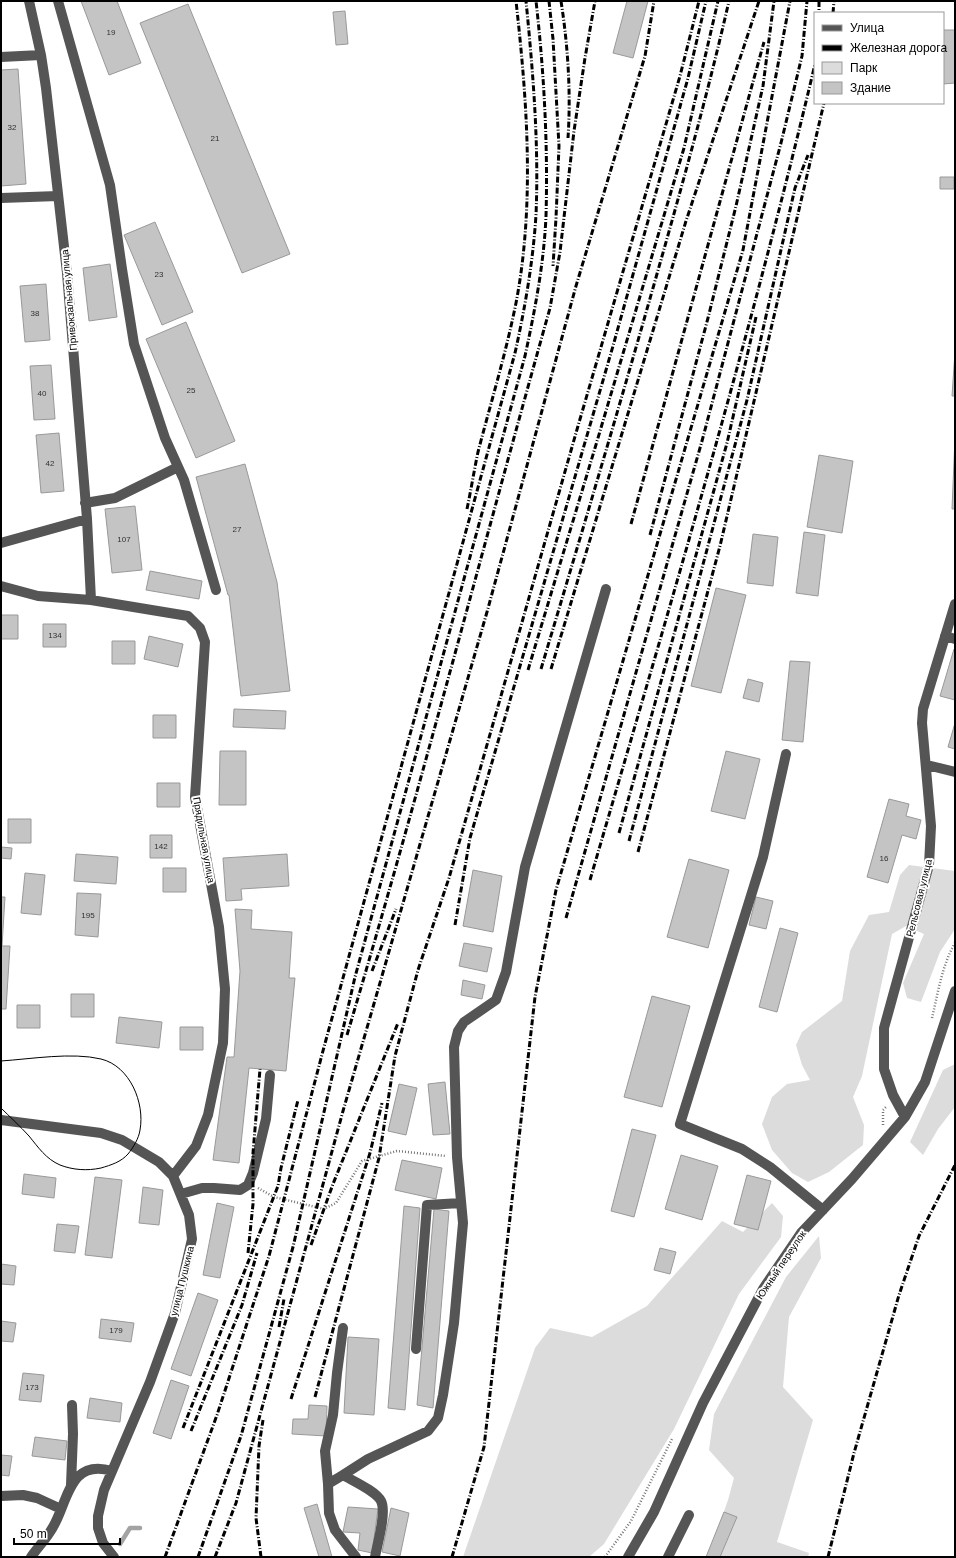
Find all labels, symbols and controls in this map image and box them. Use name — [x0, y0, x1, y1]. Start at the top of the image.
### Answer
legend — [814, 12, 944, 104]
text: Улица — [850, 21, 884, 35]
house number: 19 — [107, 28, 116, 37]
text: Железная дорога — [850, 41, 947, 55]
text: Парк — [850, 61, 878, 75]
text: Здание — [850, 81, 891, 95]
house number: 32 — [8, 123, 17, 132]
house number: 21 — [211, 134, 220, 143]
street label: Привокзальная улица — [59, 249, 79, 351]
house number: 23 — [155, 270, 164, 279]
house number: 38 — [31, 309, 40, 318]
house number: 25 — [187, 386, 196, 395]
house number: 40 — [38, 389, 47, 398]
house number: 42 — [46, 459, 55, 468]
house number: 27 — [233, 525, 242, 534]
house number: 107 — [117, 535, 131, 544]
house number: 134 — [48, 631, 62, 640]
street label: Прядильная улица — [191, 796, 217, 884]
house number: 142 — [154, 842, 168, 851]
house number: 16 — [880, 854, 889, 863]
street label: Рельсовая улица — [904, 858, 934, 938]
house number: 195 — [81, 911, 95, 920]
street label: Южный переулок — [754, 1228, 808, 1301]
street label: улица Пушкина — [168, 1245, 196, 1317]
house number: 179 — [109, 1326, 123, 1335]
house number: 173 — [25, 1383, 39, 1392]
scale bar — [14, 1520, 120, 1546]
text: 50 m — [20, 1527, 47, 1541]

